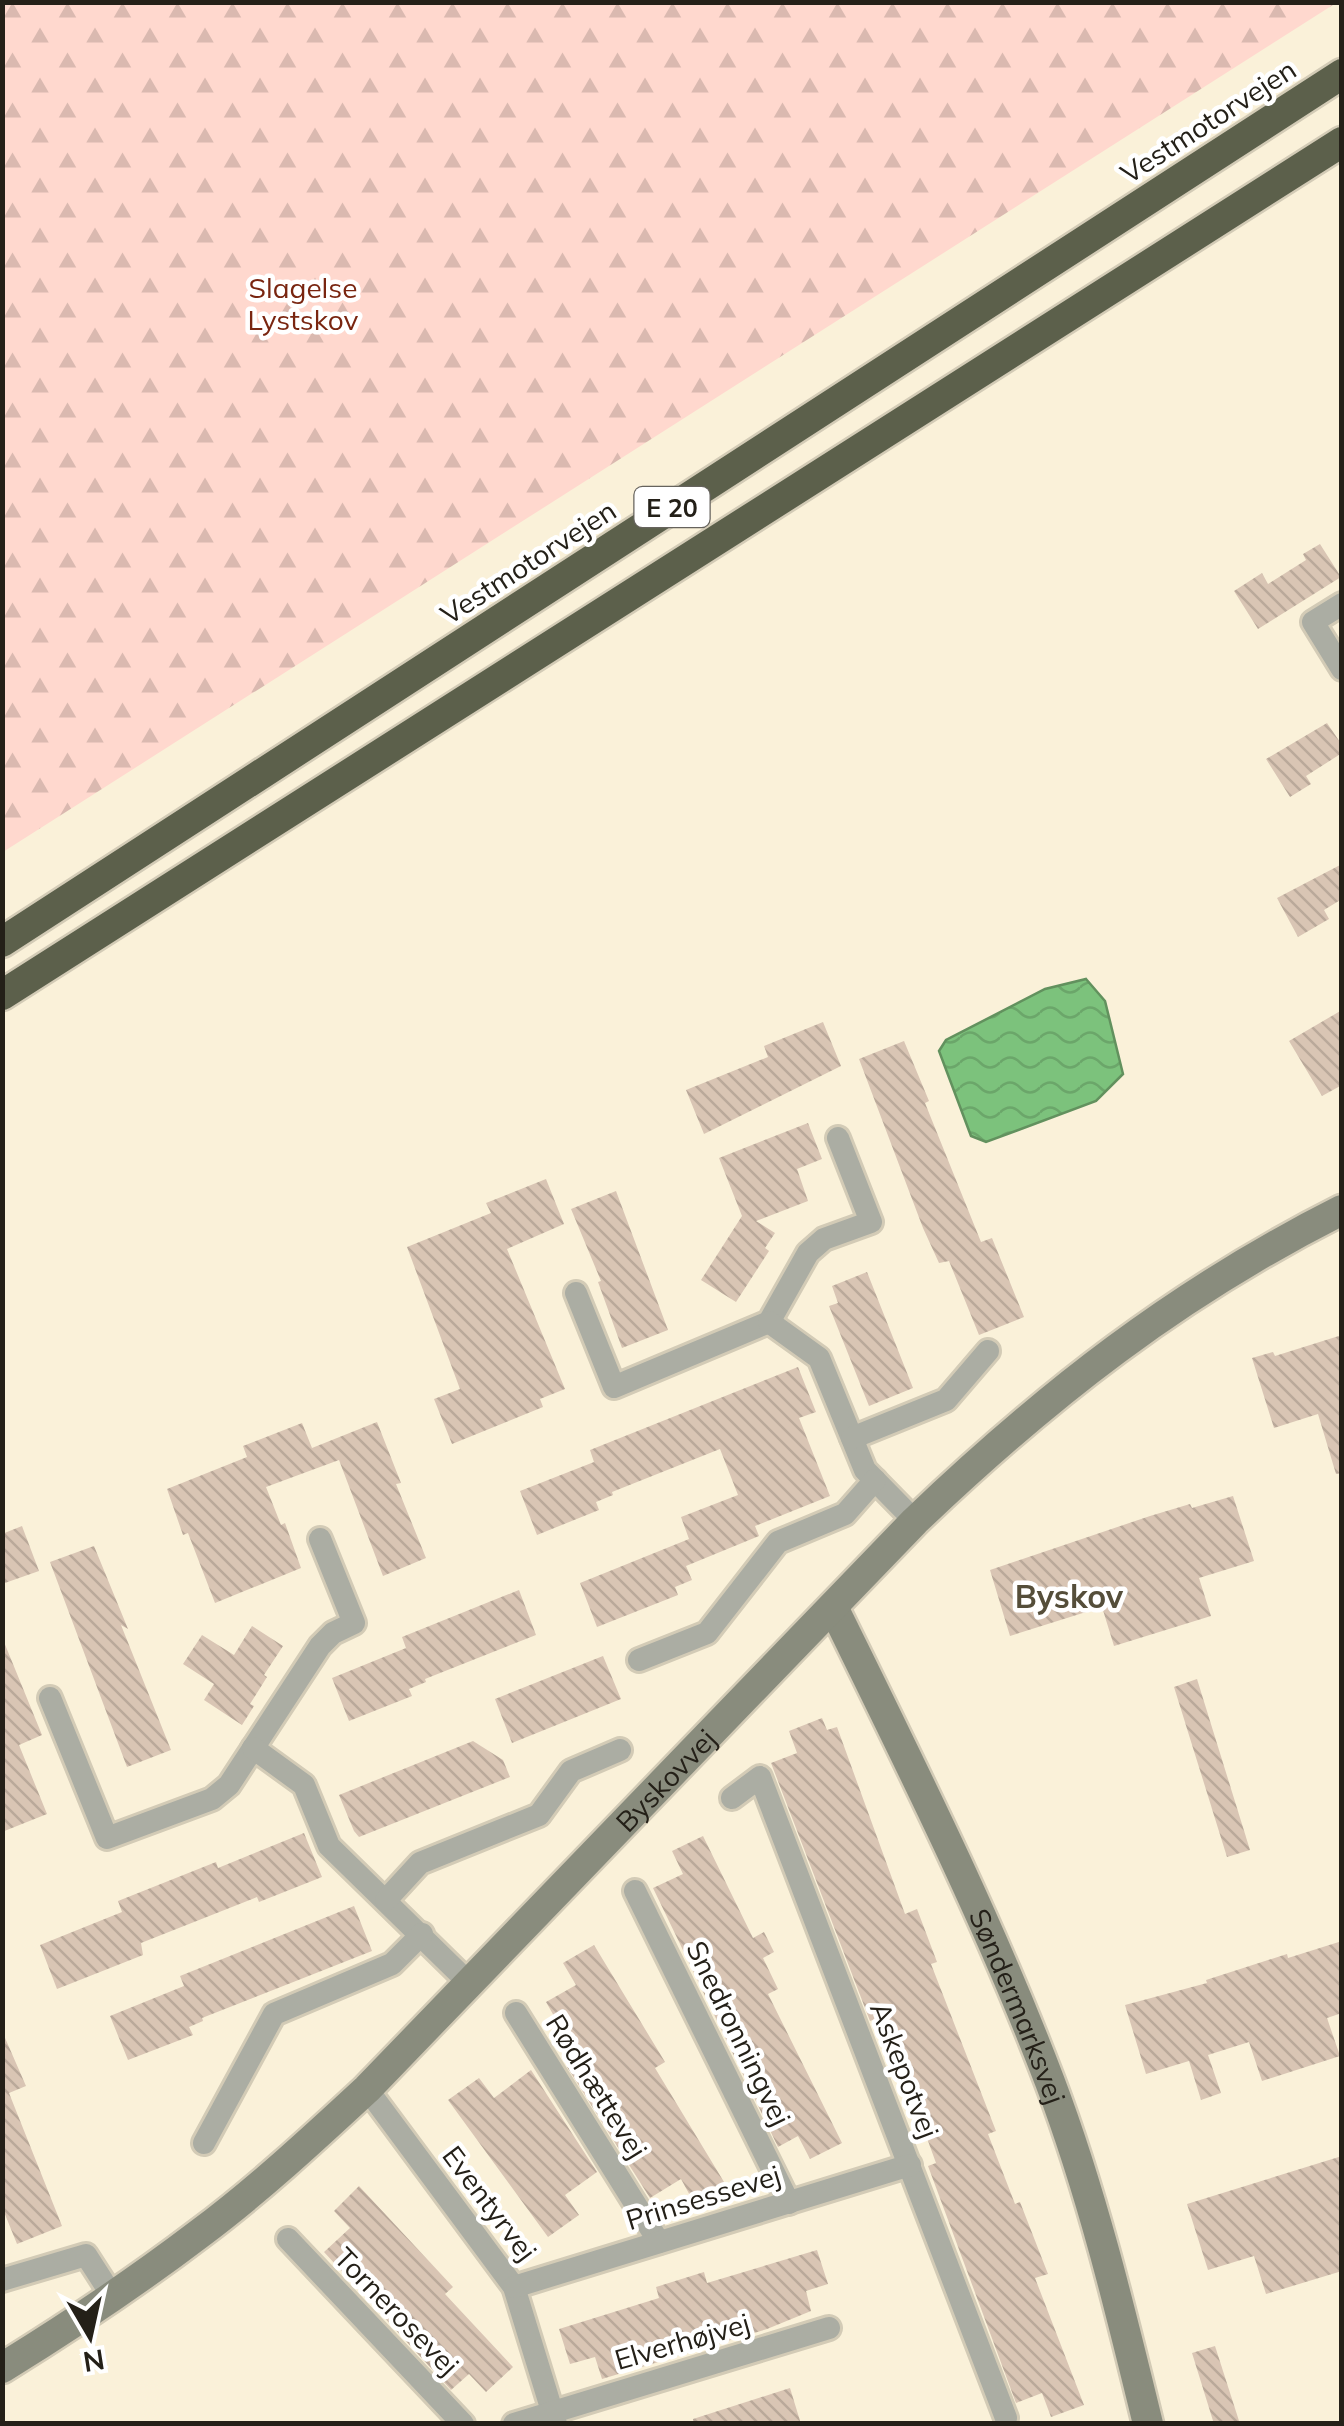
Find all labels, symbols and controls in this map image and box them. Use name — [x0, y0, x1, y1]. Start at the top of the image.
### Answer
street label: Vestmotorvejen — [1114, 51, 1302, 191]
park label: Slagelse Lystskov — [248, 270, 359, 337]
road number: E 20 — [634, 487, 710, 527]
street label: Vestmotorvejen — [434, 492, 622, 632]
district label: Byskov — [1015, 1576, 1124, 1616]
street label: Byskovvej — [608, 1721, 723, 1838]
street label: Søndermarksvej — [962, 1903, 1074, 2108]
street label: Snedronningvej — [679, 1935, 799, 2131]
street label: Askepotvej — [863, 1997, 947, 2143]
street label: Rødhættevej — [539, 2007, 655, 2165]
street label: Eventyrvej — [435, 2139, 545, 2267]
street label: Prinsessevej — [622, 2157, 784, 2237]
street label: Tornerosevej — [327, 2240, 467, 2382]
north arrow — [40, 2286, 140, 2386]
street label: Elverhøjvej — [610, 2305, 754, 2377]
text: N — [81, 2342, 107, 2380]

